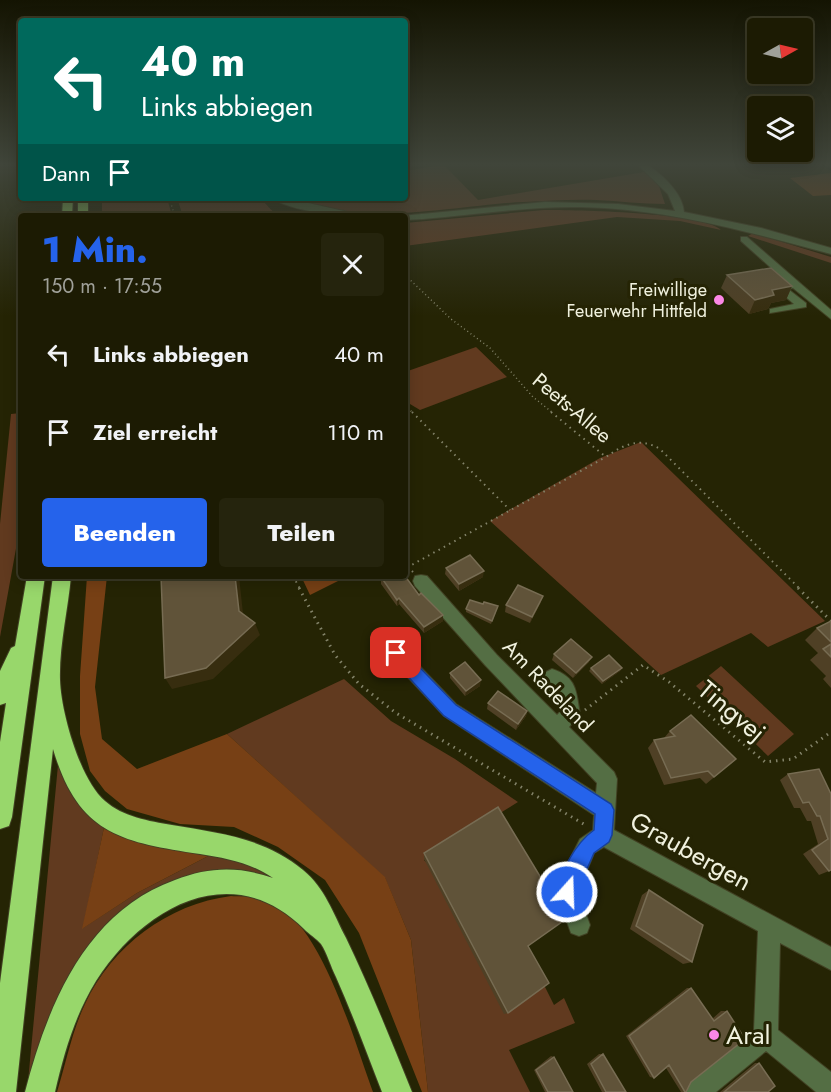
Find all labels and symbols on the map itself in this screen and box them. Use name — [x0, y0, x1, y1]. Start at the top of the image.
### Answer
north arrow — [747, 18, 813, 84]
place label: Freiwillige Feuerwehr Hittfeld — [567, 277, 707, 324]
marker: Freiwillige Feuerwehr Hittfeld — [712, 293, 726, 307]
street label: Peets-Allee — [526, 366, 618, 450]
pin — [370, 627, 421, 678]
street label: Am Radeland — [496, 633, 600, 739]
street label: Tingvej — [690, 671, 774, 751]
street label: Graubergen — [623, 802, 759, 900]
position arrow — [535, 860, 599, 924]
place label: Aral — [726, 1016, 771, 1054]
marker: Aral — [707, 1028, 721, 1042]

